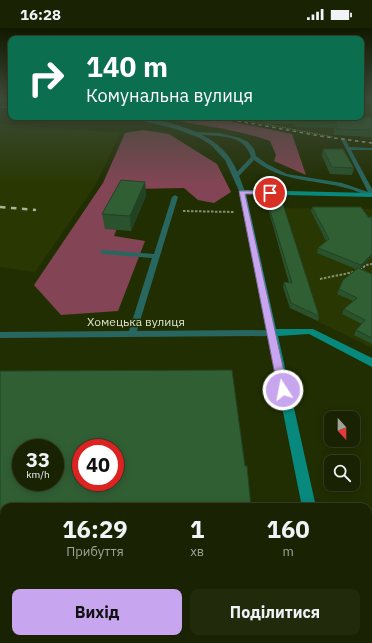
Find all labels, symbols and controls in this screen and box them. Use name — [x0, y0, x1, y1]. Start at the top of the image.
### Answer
text: 16:28 — [20, 5, 61, 24]
text: 140 m — [86, 48, 168, 85]
icon: right — [20, 52, 72, 104]
text: Комунальна вулиця — [86, 84, 253, 107]
pin — [253, 176, 287, 210]
icon: arrive — [259, 182, 281, 204]
street label: Хомецька вулиця — [87, 314, 185, 329]
position arrow — [262, 369, 304, 411]
north arrow — [324, 411, 360, 447]
map controls — [324, 411, 360, 491]
speed limit sign: 40 — [72, 439, 124, 491]
text: 33 — [26, 446, 50, 473]
button: search — [324, 455, 360, 491]
text: km/h — [26, 468, 50, 481]
text: 16:29 — [62, 513, 128, 545]
text: 1 — [190, 513, 204, 545]
text: 160 — [267, 513, 310, 545]
text: Прибуття — [66, 543, 124, 560]
text: хв — [190, 543, 204, 560]
text: m — [282, 543, 294, 560]
button: Вихід — [12, 589, 182, 635]
button: Поділитися — [190, 589, 360, 635]

